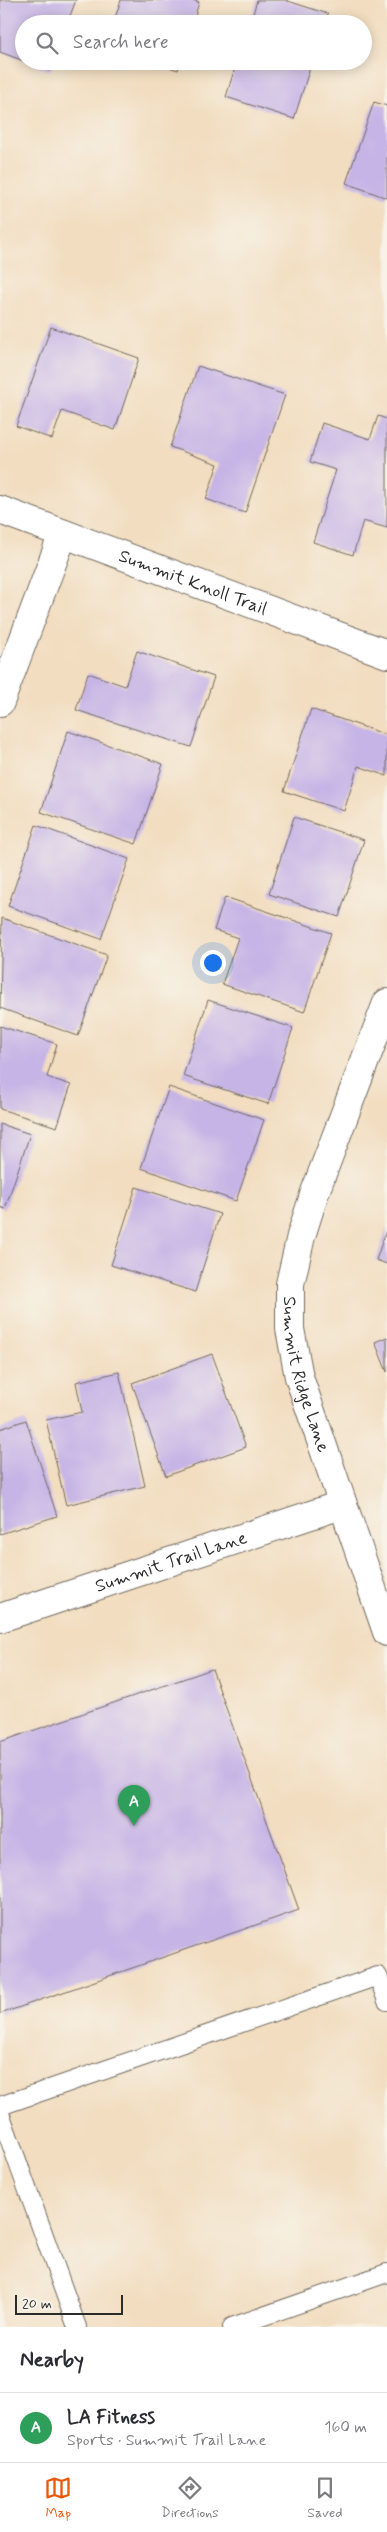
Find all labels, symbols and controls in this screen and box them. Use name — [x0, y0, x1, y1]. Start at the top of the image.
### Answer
search box — [15, 15, 372, 70]
icon: search — [33, 29, 61, 57]
text: Search here — [73, 30, 169, 55]
street label: Summit Knoll Trail — [115, 544, 270, 621]
your location — [200, 950, 226, 976]
street label: Summit Ridge Lane — [277, 1296, 335, 1456]
street label: Summit Trail Lane — [92, 1526, 250, 1599]
pin: A — [118, 1785, 150, 1826]
scale bar — [15, 2292, 122, 2315]
text: 20 m — [22, 2295, 52, 2313]
text: Nearby — [20, 2346, 84, 2374]
text: LA Fitness — [67, 2405, 155, 2430]
text: A — [31, 2417, 41, 2438]
text: 160 m — [324, 2417, 367, 2438]
text: Sports · Summit Trail Lane — [67, 2430, 266, 2451]
tab: Map — [44, 2474, 72, 2522]
tab: Directions — [161, 2474, 219, 2522]
tab: Saved — [307, 2474, 343, 2522]

